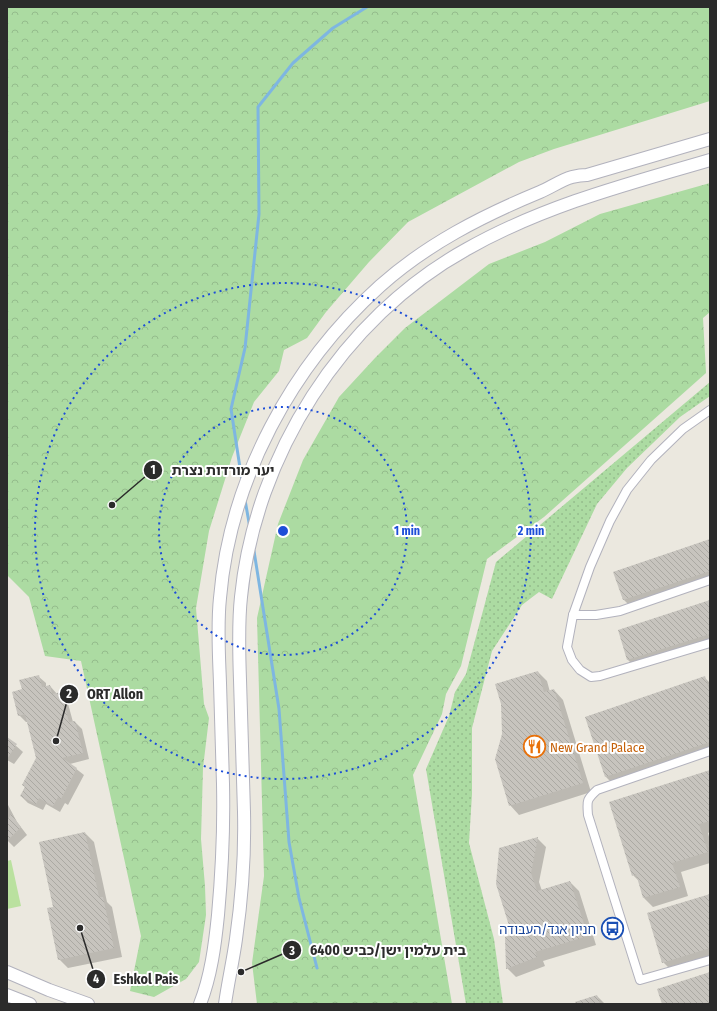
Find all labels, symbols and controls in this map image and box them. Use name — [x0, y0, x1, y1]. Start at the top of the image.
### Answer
callout: יער מורדות נצרת — [143, 457, 282, 483]
text: יער מורדות נצרת — [172, 462, 274, 479]
text: 1 — [150, 463, 156, 477]
centre of rings — [276, 524, 290, 538]
text: 1 min — [394, 524, 420, 538]
text: 2 min — [517, 524, 544, 538]
callout: ORT Allon — [59, 681, 151, 707]
text: ORT Allon — [87, 686, 143, 703]
text: 2 — [65, 687, 72, 701]
restaurant icon: New Grand Palace — [522, 734, 548, 760]
place label: New Grand Palace — [550, 740, 645, 755]
bus stop icon: חניון אגד/העבודה — [599, 916, 625, 942]
place label: חניון אגד/העבודה — [499, 922, 596, 937]
callout: בית עלמין ישן/כביש 6400 — [282, 937, 474, 963]
text: בית עלמין ישן/כביש 6400 — [310, 942, 466, 959]
text: 3 — [288, 944, 295, 958]
callout: Eshkol Pais — [86, 966, 187, 992]
text: Eshkol Pais — [114, 971, 178, 988]
text: 4 — [93, 972, 99, 986]

